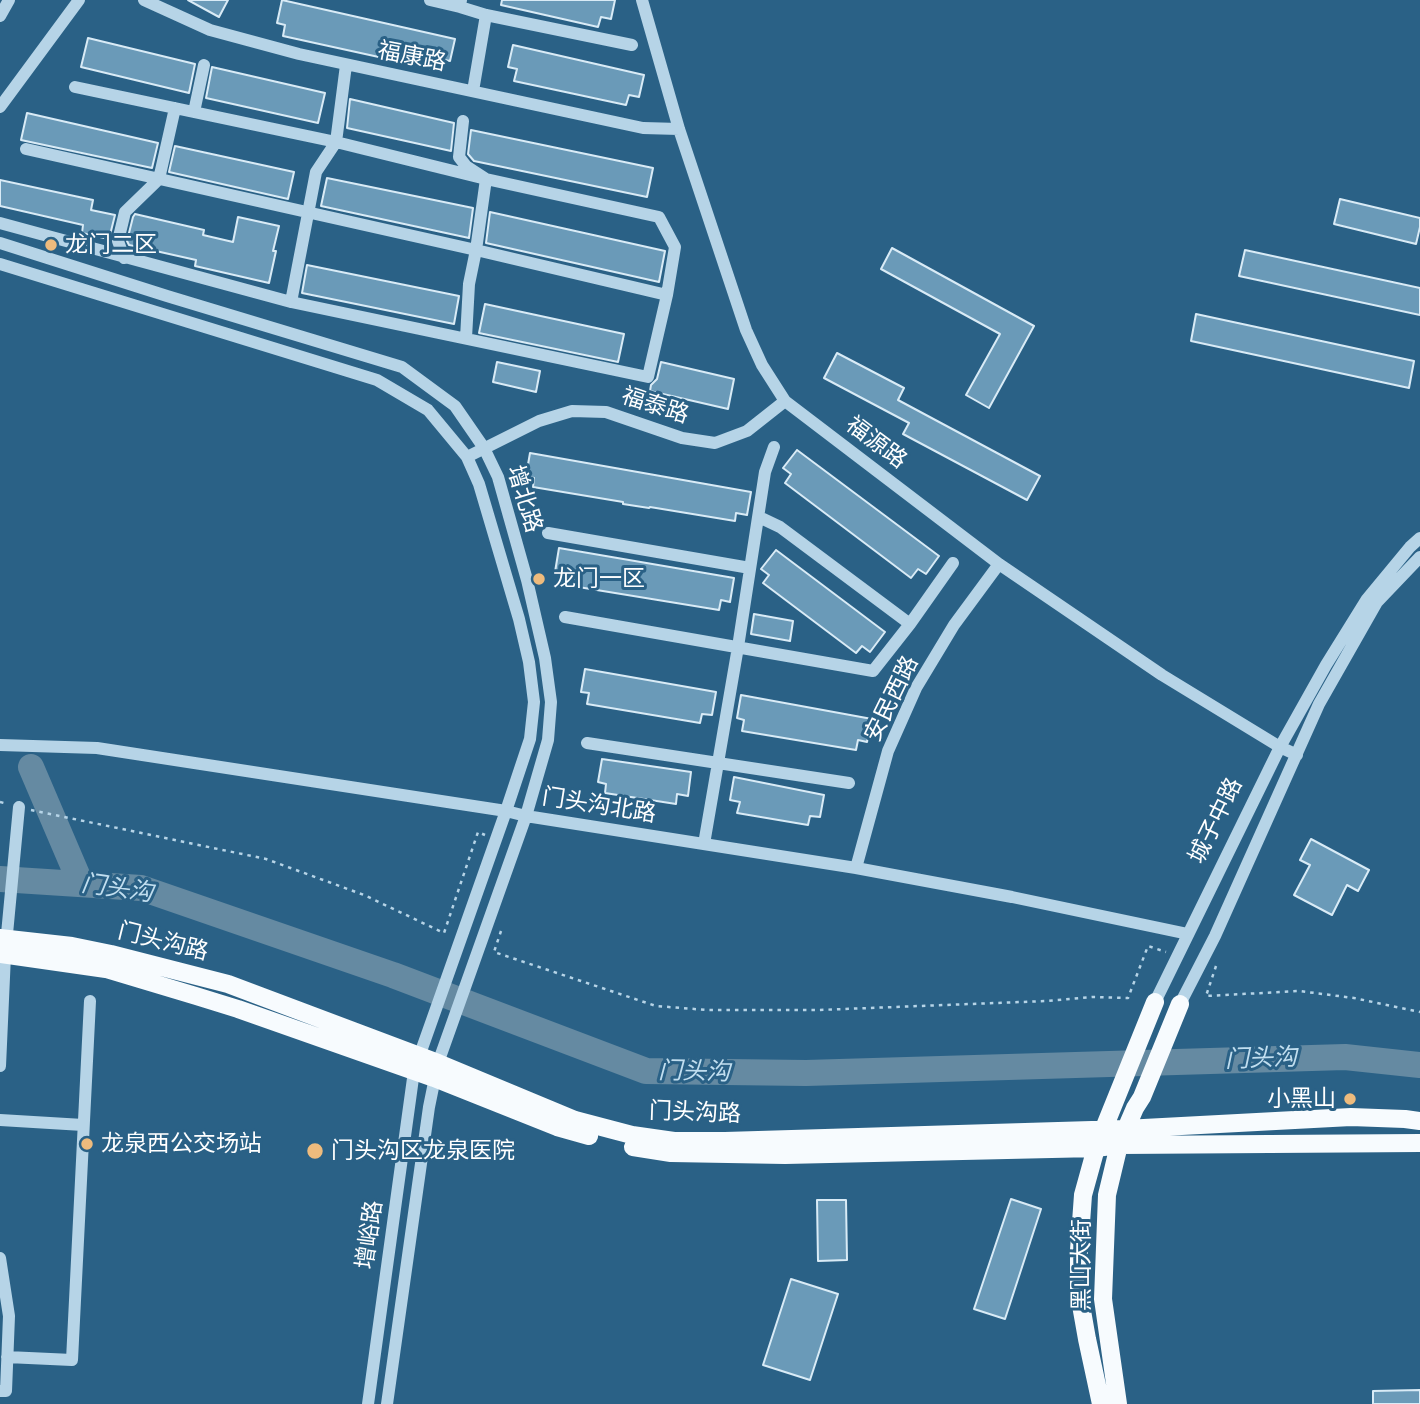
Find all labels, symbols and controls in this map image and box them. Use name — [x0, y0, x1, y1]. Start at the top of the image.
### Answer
street label: 福康路 — [376, 37, 448, 77]
place label: 龙门二区 — [65, 231, 157, 259]
marker: 龙门二区 — [43, 237, 59, 253]
street label: 福泰路 — [618, 382, 692, 430]
street label: 福源路 — [840, 411, 912, 475]
street label: 增北路 — [501, 462, 547, 536]
place label: 龙门一区 — [553, 565, 645, 593]
marker: 龙门一区 — [531, 571, 547, 587]
street label: 安民西路 — [859, 652, 925, 746]
street label: 城子中路 — [1183, 774, 1249, 868]
street label: 门头沟北路 — [540, 783, 658, 829]
water label: 门头沟 — [79, 870, 155, 908]
street label: 门头沟路 — [115, 917, 211, 967]
water label: 门头沟 — [1225, 1043, 1297, 1075]
water label: 门头沟 — [658, 1057, 730, 1087]
place label: 小黑山 — [1267, 1085, 1336, 1113]
marker: 小黑山 — [1342, 1091, 1358, 1107]
street label: 门头沟路 — [649, 1098, 741, 1128]
place label: 龙泉西公交场站 — [101, 1130, 262, 1158]
marker: 龙泉西公交场站 — [79, 1136, 95, 1152]
place label: 门头沟区龙泉医院 — [331, 1137, 515, 1165]
marker: 门头沟区龙泉医院 — [305, 1141, 325, 1161]
street label: 增峪路 — [352, 1199, 388, 1271]
street label: 黑山大街 — [1068, 1219, 1096, 1311]

